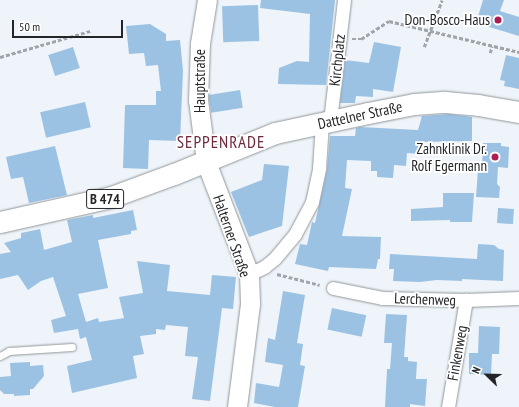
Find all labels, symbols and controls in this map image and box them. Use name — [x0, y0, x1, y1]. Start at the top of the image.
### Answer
place label: Don-Bosco-Haus — [405, 11, 490, 29]
scale bar — [14, 12, 125, 38]
marker: Don-Bosco-Haus — [493, 15, 503, 25]
text: 50 m — [19, 19, 40, 34]
street label: Kirchplatz — [325, 33, 349, 87]
street label: Hauptstraße — [191, 49, 209, 113]
street label: Dattelner Straße — [316, 97, 404, 133]
district label: SEPPENRADE — [177, 133, 265, 153]
place label: Zahnklinik Dr. Rolf Egermann — [411, 139, 487, 174]
marker: Zahnklinik Dr. Rolf Egermann — [490, 152, 500, 162]
road number: B 474 — [86, 187, 124, 211]
street label: Halterner Straße — [209, 192, 255, 280]
street label: Lerchenweg — [394, 289, 456, 309]
street label: Finkenweg — [443, 324, 471, 382]
north arrow — [467, 355, 507, 395]
text: N — [468, 365, 484, 376]

